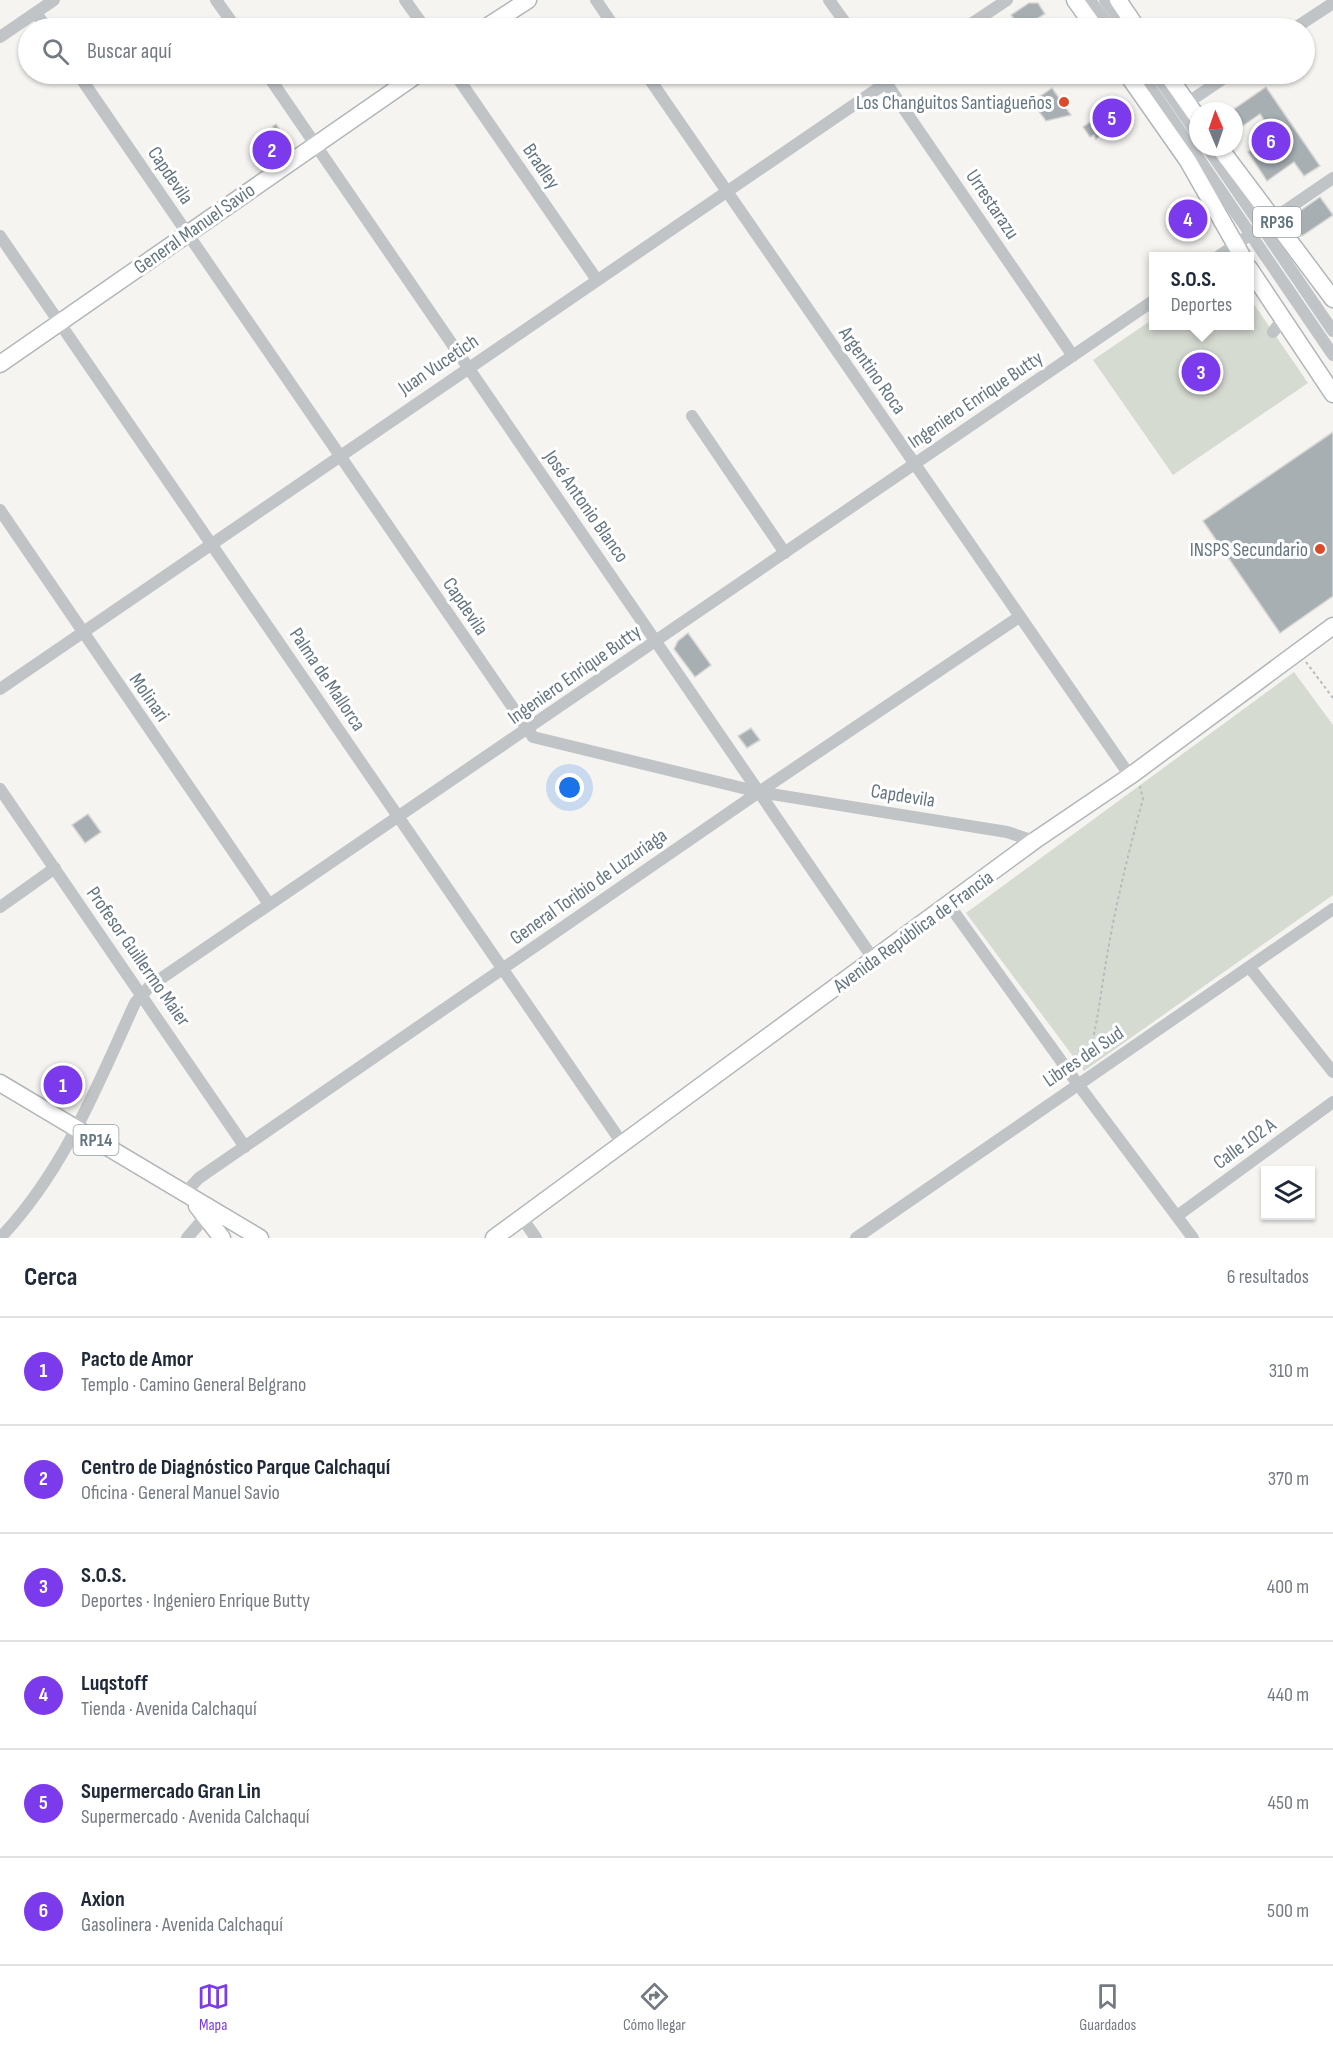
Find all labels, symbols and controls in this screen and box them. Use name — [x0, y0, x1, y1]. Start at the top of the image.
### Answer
search box — [18, 18, 1315, 84]
icon: search — [39, 35, 72, 68]
text: Buscar aquí — [87, 38, 172, 65]
place label: Los Changuitos Santiagueños — [856, 91, 1052, 115]
marker: Los Changuitos Santiagueños — [1057, 95, 1071, 109]
pin: 5 — [1092, 96, 1132, 140]
north arrow — [1189, 102, 1243, 156]
pin: 6 — [1252, 118, 1290, 164]
pin: 2 — [252, 128, 292, 172]
street label: Bradley — [517, 139, 565, 194]
street label: Capdevila — [142, 142, 198, 209]
street label: Urrestarazu — [960, 165, 1024, 244]
street label: General Manuel Savio — [130, 178, 260, 279]
pin: 4 — [1168, 196, 1208, 242]
road number: RP36 — [1253, 207, 1301, 237]
popup — [1149, 252, 1254, 330]
text: S.O.S. — [1171, 266, 1216, 293]
text: Deportes — [1171, 293, 1232, 317]
street label: Argentino Roca — [833, 321, 911, 419]
street label: Juan Vucetich — [393, 329, 483, 401]
street label: Ingeniero Enrique Butty — [904, 346, 1048, 454]
pin: 3 — [1182, 350, 1220, 394]
street label: José Antonio Blanco — [538, 445, 634, 567]
place label: INSPS Secundario — [1190, 538, 1308, 562]
marker: INSPS Secundario — [1313, 542, 1327, 556]
street label: Capdevila — [437, 573, 493, 640]
street label: Ingeniero Enrique Butty — [503, 620, 646, 730]
street label: Palma de Mallorca — [284, 623, 370, 736]
street label: Molinari — [124, 669, 174, 726]
your location — [555, 773, 584, 802]
street label: Capdevila — [869, 779, 937, 813]
street label: General Toribio de Luzuriaga — [505, 824, 672, 950]
street label: Avenida República de Francia — [828, 866, 998, 999]
street label: Profesor Guillermo Maier — [81, 882, 195, 1031]
street label: Libres del Sud — [1039, 1021, 1128, 1092]
pin: 1 — [44, 1062, 82, 1108]
street label: Calle 102 A — [1209, 1113, 1281, 1175]
road number: RP14 — [74, 1125, 118, 1155]
map controls — [1261, 1166, 1315, 1220]
button: layers — [1261, 1166, 1315, 1220]
text: Cerca — [24, 1262, 77, 1293]
text: 6 resultados — [1227, 1265, 1309, 1289]
text: Pacto de Amor — [81, 1346, 193, 1373]
text: 1 — [40, 1359, 47, 1383]
text: 310 m — [1269, 1359, 1309, 1383]
text: Templo · Camino General Belgrano — [81, 1373, 306, 1397]
text: Centro de Diagnóstico Parque Calchaquí — [81, 1454, 390, 1481]
text: 2 — [39, 1467, 48, 1491]
text: 370 m — [1268, 1467, 1309, 1491]
text: Oficina · General Manuel Savio — [81, 1481, 280, 1505]
text: S.O.S. — [81, 1562, 126, 1589]
text: 3 — [39, 1575, 48, 1599]
text: 400 m — [1267, 1575, 1309, 1599]
text: Deportes · Ingeniero Enrique Butty — [81, 1589, 310, 1613]
text: Luqstoff — [81, 1670, 148, 1697]
text: 4 — [39, 1683, 48, 1707]
text: 440 m — [1267, 1683, 1309, 1707]
text: Tienda · Avenida Calchaquí — [81, 1697, 257, 1721]
text: Supermercado Gran Lin — [81, 1778, 261, 1805]
text: 5 — [39, 1791, 48, 1815]
text: 450 m — [1268, 1791, 1309, 1815]
text: Supermercado · Avenida Calchaquí — [81, 1805, 310, 1829]
text: Axion — [81, 1886, 125, 1913]
text: 6 — [39, 1899, 48, 1923]
text: 500 m — [1267, 1899, 1309, 1923]
text: Gasolinera · Avenida Calchaquí — [81, 1913, 283, 1937]
tab: Mapa — [197, 1980, 230, 2035]
tab: Cómo llegar — [623, 1980, 686, 2035]
tab: Guardados — [1079, 1980, 1136, 2035]

